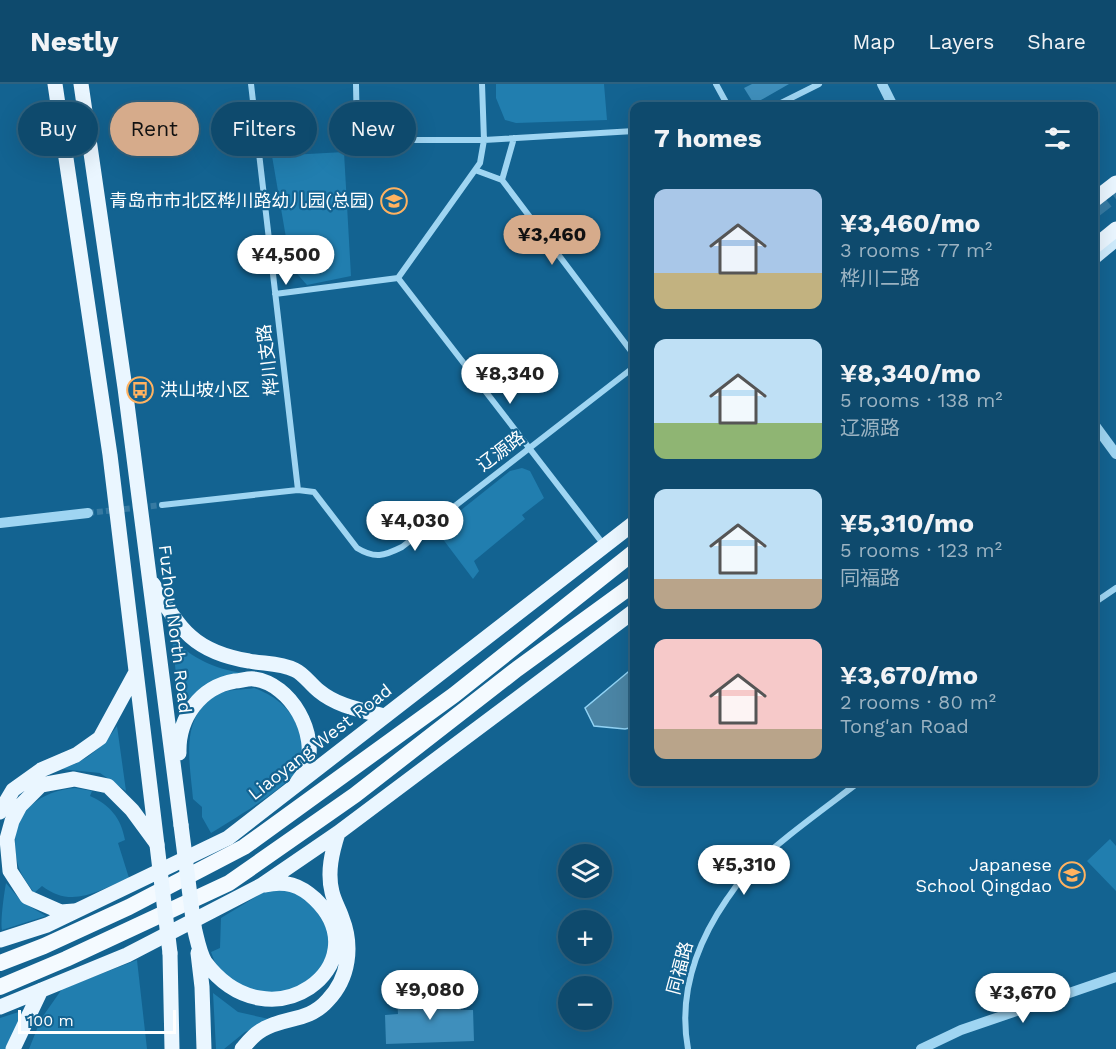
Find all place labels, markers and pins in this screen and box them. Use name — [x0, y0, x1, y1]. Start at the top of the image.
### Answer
school or university icon: 青岛市市北区桦川路幼儿园(总园) — [379, 186, 409, 216]
place label: 青岛市市北区桦川路幼儿园(总园) — [109, 190, 374, 211]
pin: ¥3,460 — [503, 215, 601, 266]
pin: ¥4,500 — [237, 235, 335, 286]
pin: ¥8,340 — [461, 354, 559, 405]
bus stop icon: 洪山坡小区 — [125, 375, 155, 405]
place label: 洪山坡小区 — [160, 379, 250, 400]
pin: ¥4,030 — [366, 501, 464, 552]
pin: ¥5,310 — [695, 845, 793, 896]
place label: Japanese School Qingdao — [915, 854, 1052, 896]
school or university icon: Japanese School Qingdao — [1057, 860, 1087, 890]
pin: ¥9,080 — [381, 970, 479, 1021]
pin: ¥3,670 — [974, 973, 1072, 1024]

